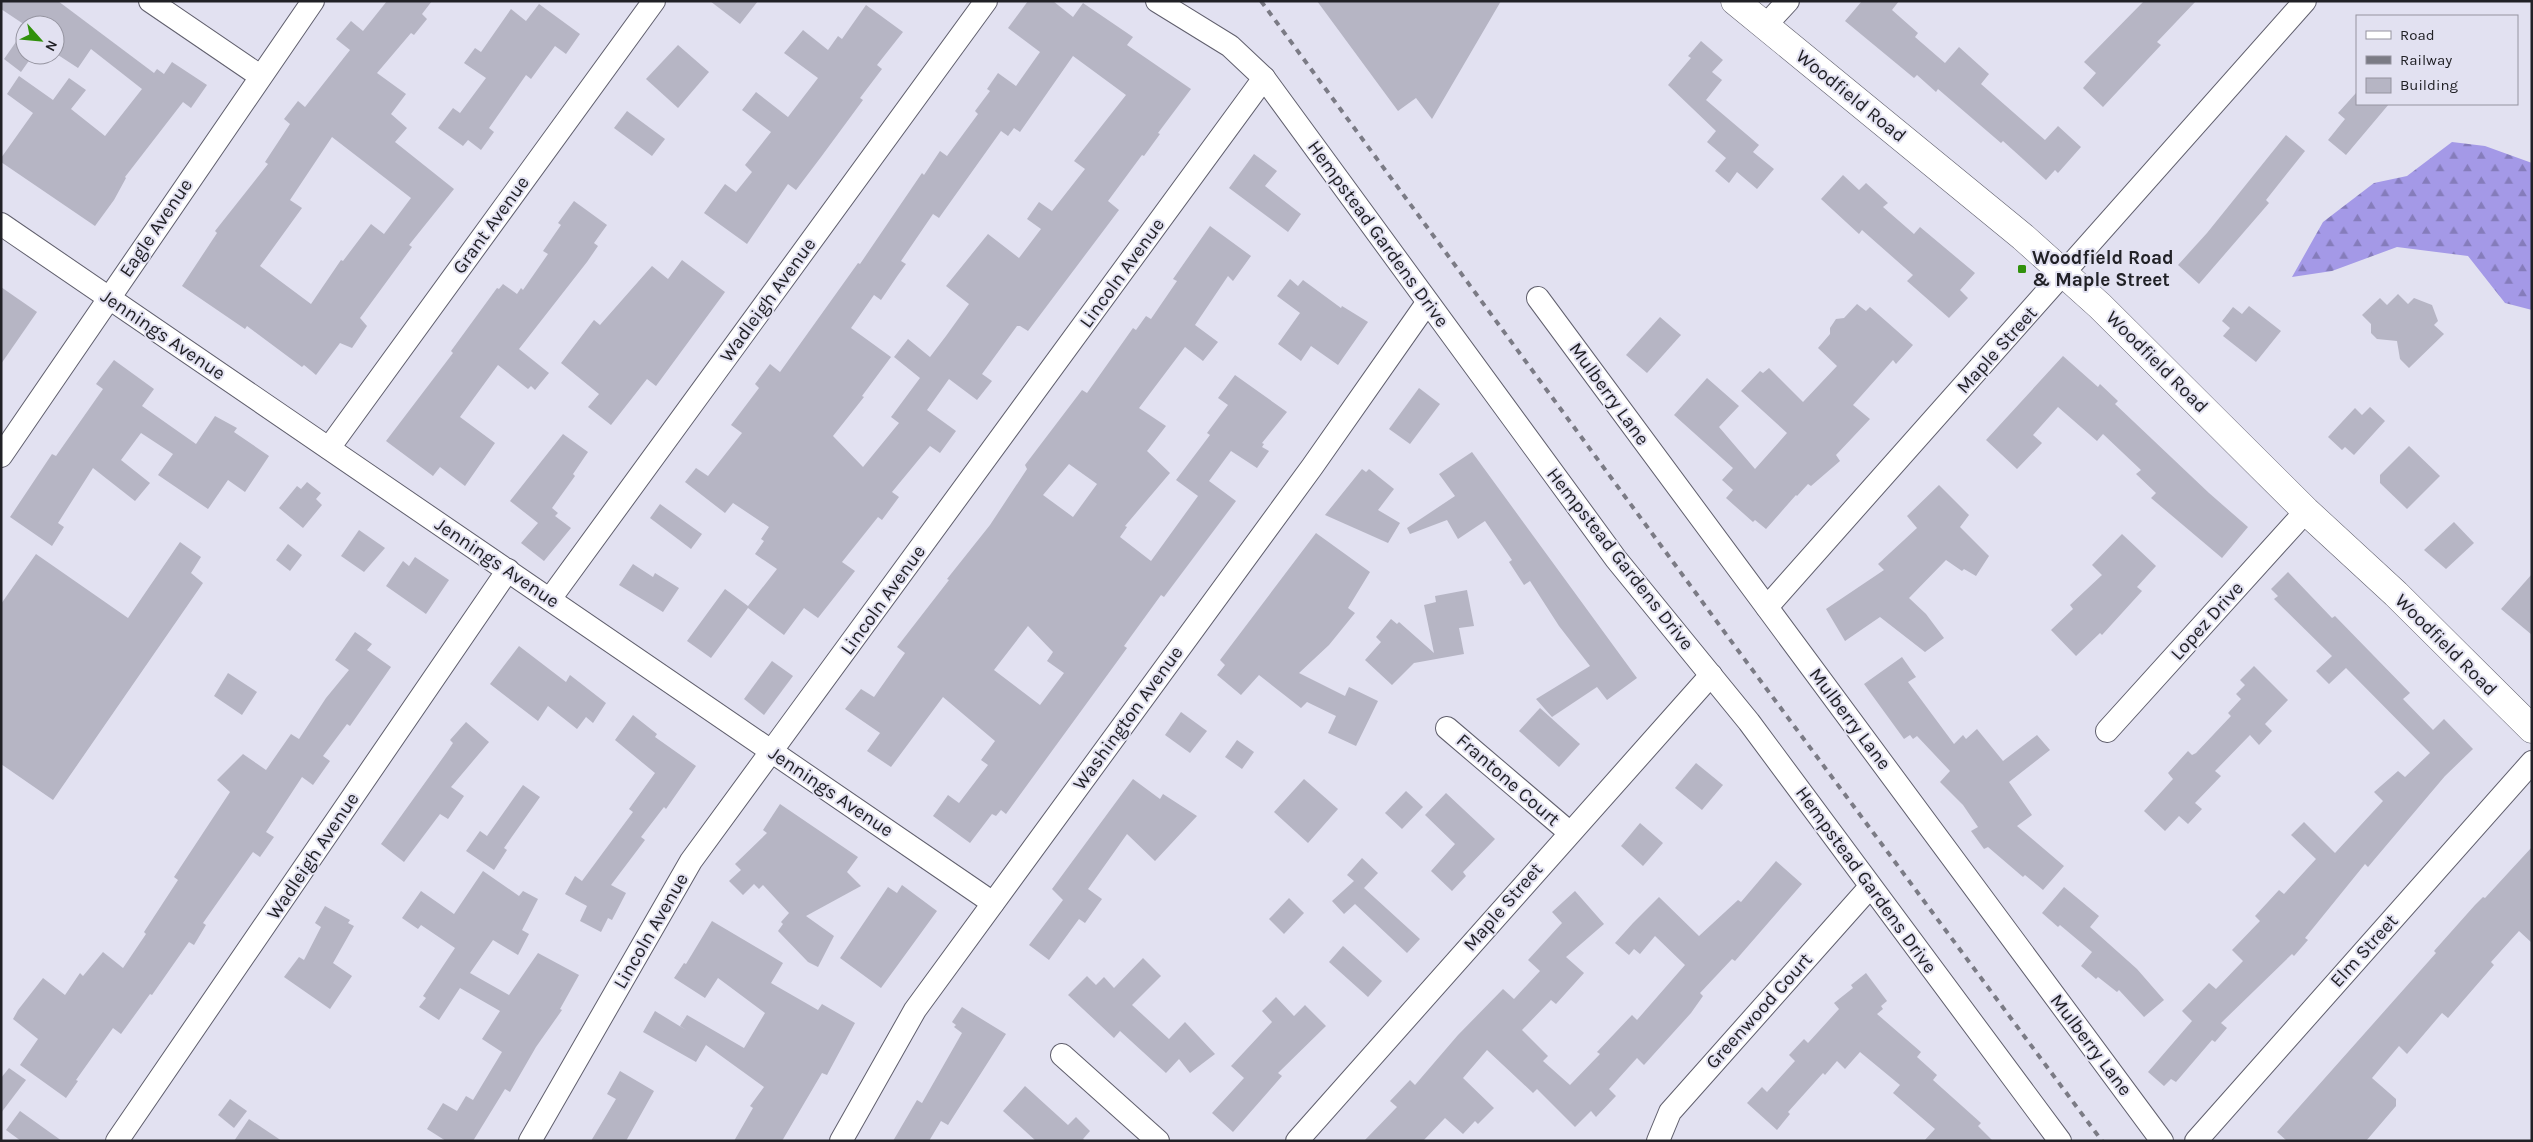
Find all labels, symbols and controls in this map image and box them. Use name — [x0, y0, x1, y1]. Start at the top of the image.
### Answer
north arrow — [15, 15, 65, 65]
legend — [2356, 15, 2518, 105]
text: Road — [2400, 26, 2435, 44]
text: N — [41, 37, 61, 54]
street label: Woodfield Road — [1792, 45, 1910, 147]
text: Railway — [2400, 51, 2452, 69]
text: Building — [2400, 76, 2458, 94]
street label: Hempstead Gardens Drive — [1303, 136, 1453, 332]
street label: Grant Avenue — [448, 172, 534, 278]
street label: Eagle Avenue — [115, 175, 197, 281]
street label: Lincoln Avenue — [1075, 214, 1169, 332]
street label: Wadleigh Avenue — [716, 234, 820, 366]
place label: Woodfield Road & Maple Street — [2032, 247, 2174, 291]
marker: Woodfield Road & Maple Street — [2016, 263, 2028, 275]
street label: Jennings Avenue — [97, 285, 229, 385]
street label: Maple Street — [1952, 302, 2042, 398]
street label: Woodfield Road — [2101, 306, 2213, 418]
street label: Mulberry Lane — [1564, 338, 1654, 450]
street label: Hempstead Gardens Drive — [1542, 463, 1698, 655]
street label: Jennings Avenue — [431, 513, 563, 613]
street label: Lincoln Avenue — [836, 541, 930, 659]
street label: Lopez Drive — [2166, 577, 2248, 665]
street label: Woodfield Road — [2390, 589, 2502, 701]
street label: Washington Avenue — [1068, 642, 1188, 794]
street label: Mulberry Lane — [1805, 664, 1895, 774]
street label: Frantone Court — [1452, 729, 1564, 831]
street label: Jennings Avenue — [765, 742, 897, 842]
street label: Hempstead Gardens Drive — [1791, 782, 1941, 978]
street label: Wadleigh Avenue — [262, 788, 364, 924]
street label: Maple Street — [1459, 858, 1547, 956]
street label: Lincoln Avenue — [609, 869, 693, 993]
street label: Elm Street — [2326, 910, 2402, 992]
street label: Greenwood Court — [1701, 949, 1817, 1073]
street label: Mulberry Lane — [2046, 990, 2136, 1100]

